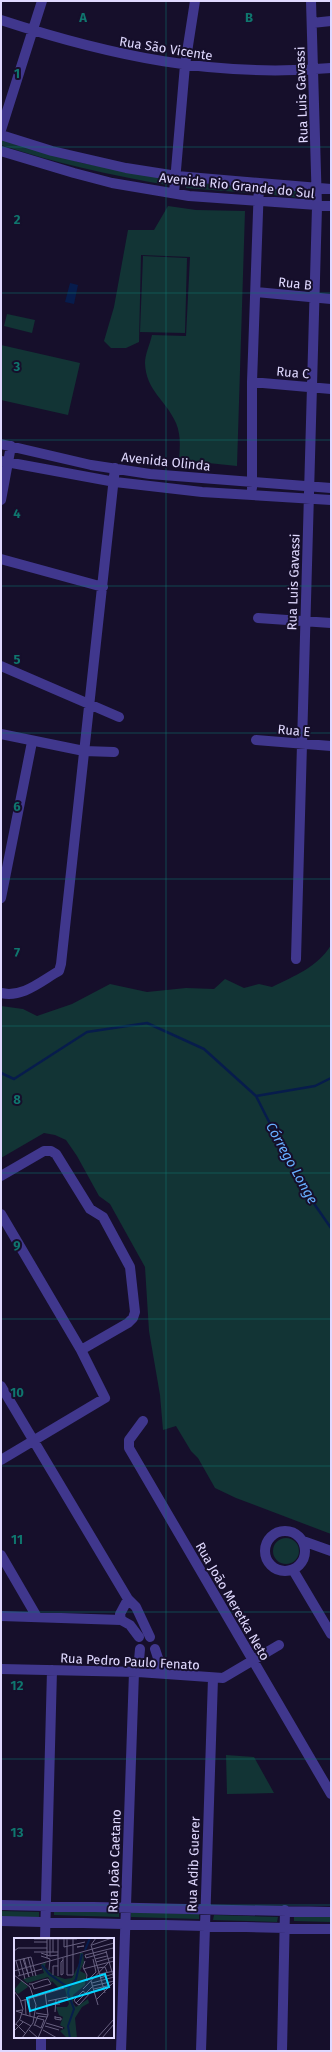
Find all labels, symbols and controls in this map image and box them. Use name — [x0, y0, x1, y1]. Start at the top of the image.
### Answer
text: A — [78, 10, 87, 25]
text: B — [245, 10, 253, 25]
street label: Rua São Vicente — [118, 34, 214, 63]
street label: Rua Luis Gavassi — [292, 46, 311, 144]
text: 1 — [14, 66, 20, 81]
street label: Avenida Rio Grande do Sul — [159, 170, 316, 201]
text: 2 — [14, 212, 21, 227]
street label: Rua B — [277, 274, 313, 293]
text: 3 — [13, 359, 21, 374]
street label: Rua C — [276, 364, 311, 381]
street label: Avenida Olinda — [121, 449, 211, 474]
text: 4 — [13, 506, 21, 521]
street label: Rua Luis Gavassi — [284, 533, 303, 631]
text: 5 — [14, 652, 21, 667]
street label: Rua E — [277, 722, 311, 739]
text: 6 — [13, 799, 21, 814]
text: 7 — [14, 945, 20, 960]
text: 8 — [13, 1092, 21, 1107]
water label: Córrego Longe — [262, 1119, 321, 1207]
text: 9 — [13, 1238, 21, 1253]
text: 10 — [10, 1385, 24, 1400]
text: 11 — [11, 1532, 23, 1547]
street label: Rua João Meretka Neto — [193, 1539, 273, 1663]
street label: Rua Pedro Paulo Fenato — [60, 1650, 200, 1673]
text: 12 — [11, 1678, 24, 1693]
street label: Rua João Caetano — [105, 1809, 124, 1913]
street label: Rua Adib Guerer — [184, 1816, 203, 1912]
text: 13 — [11, 1825, 24, 1840]
inset map — [14, 1938, 114, 2038]

